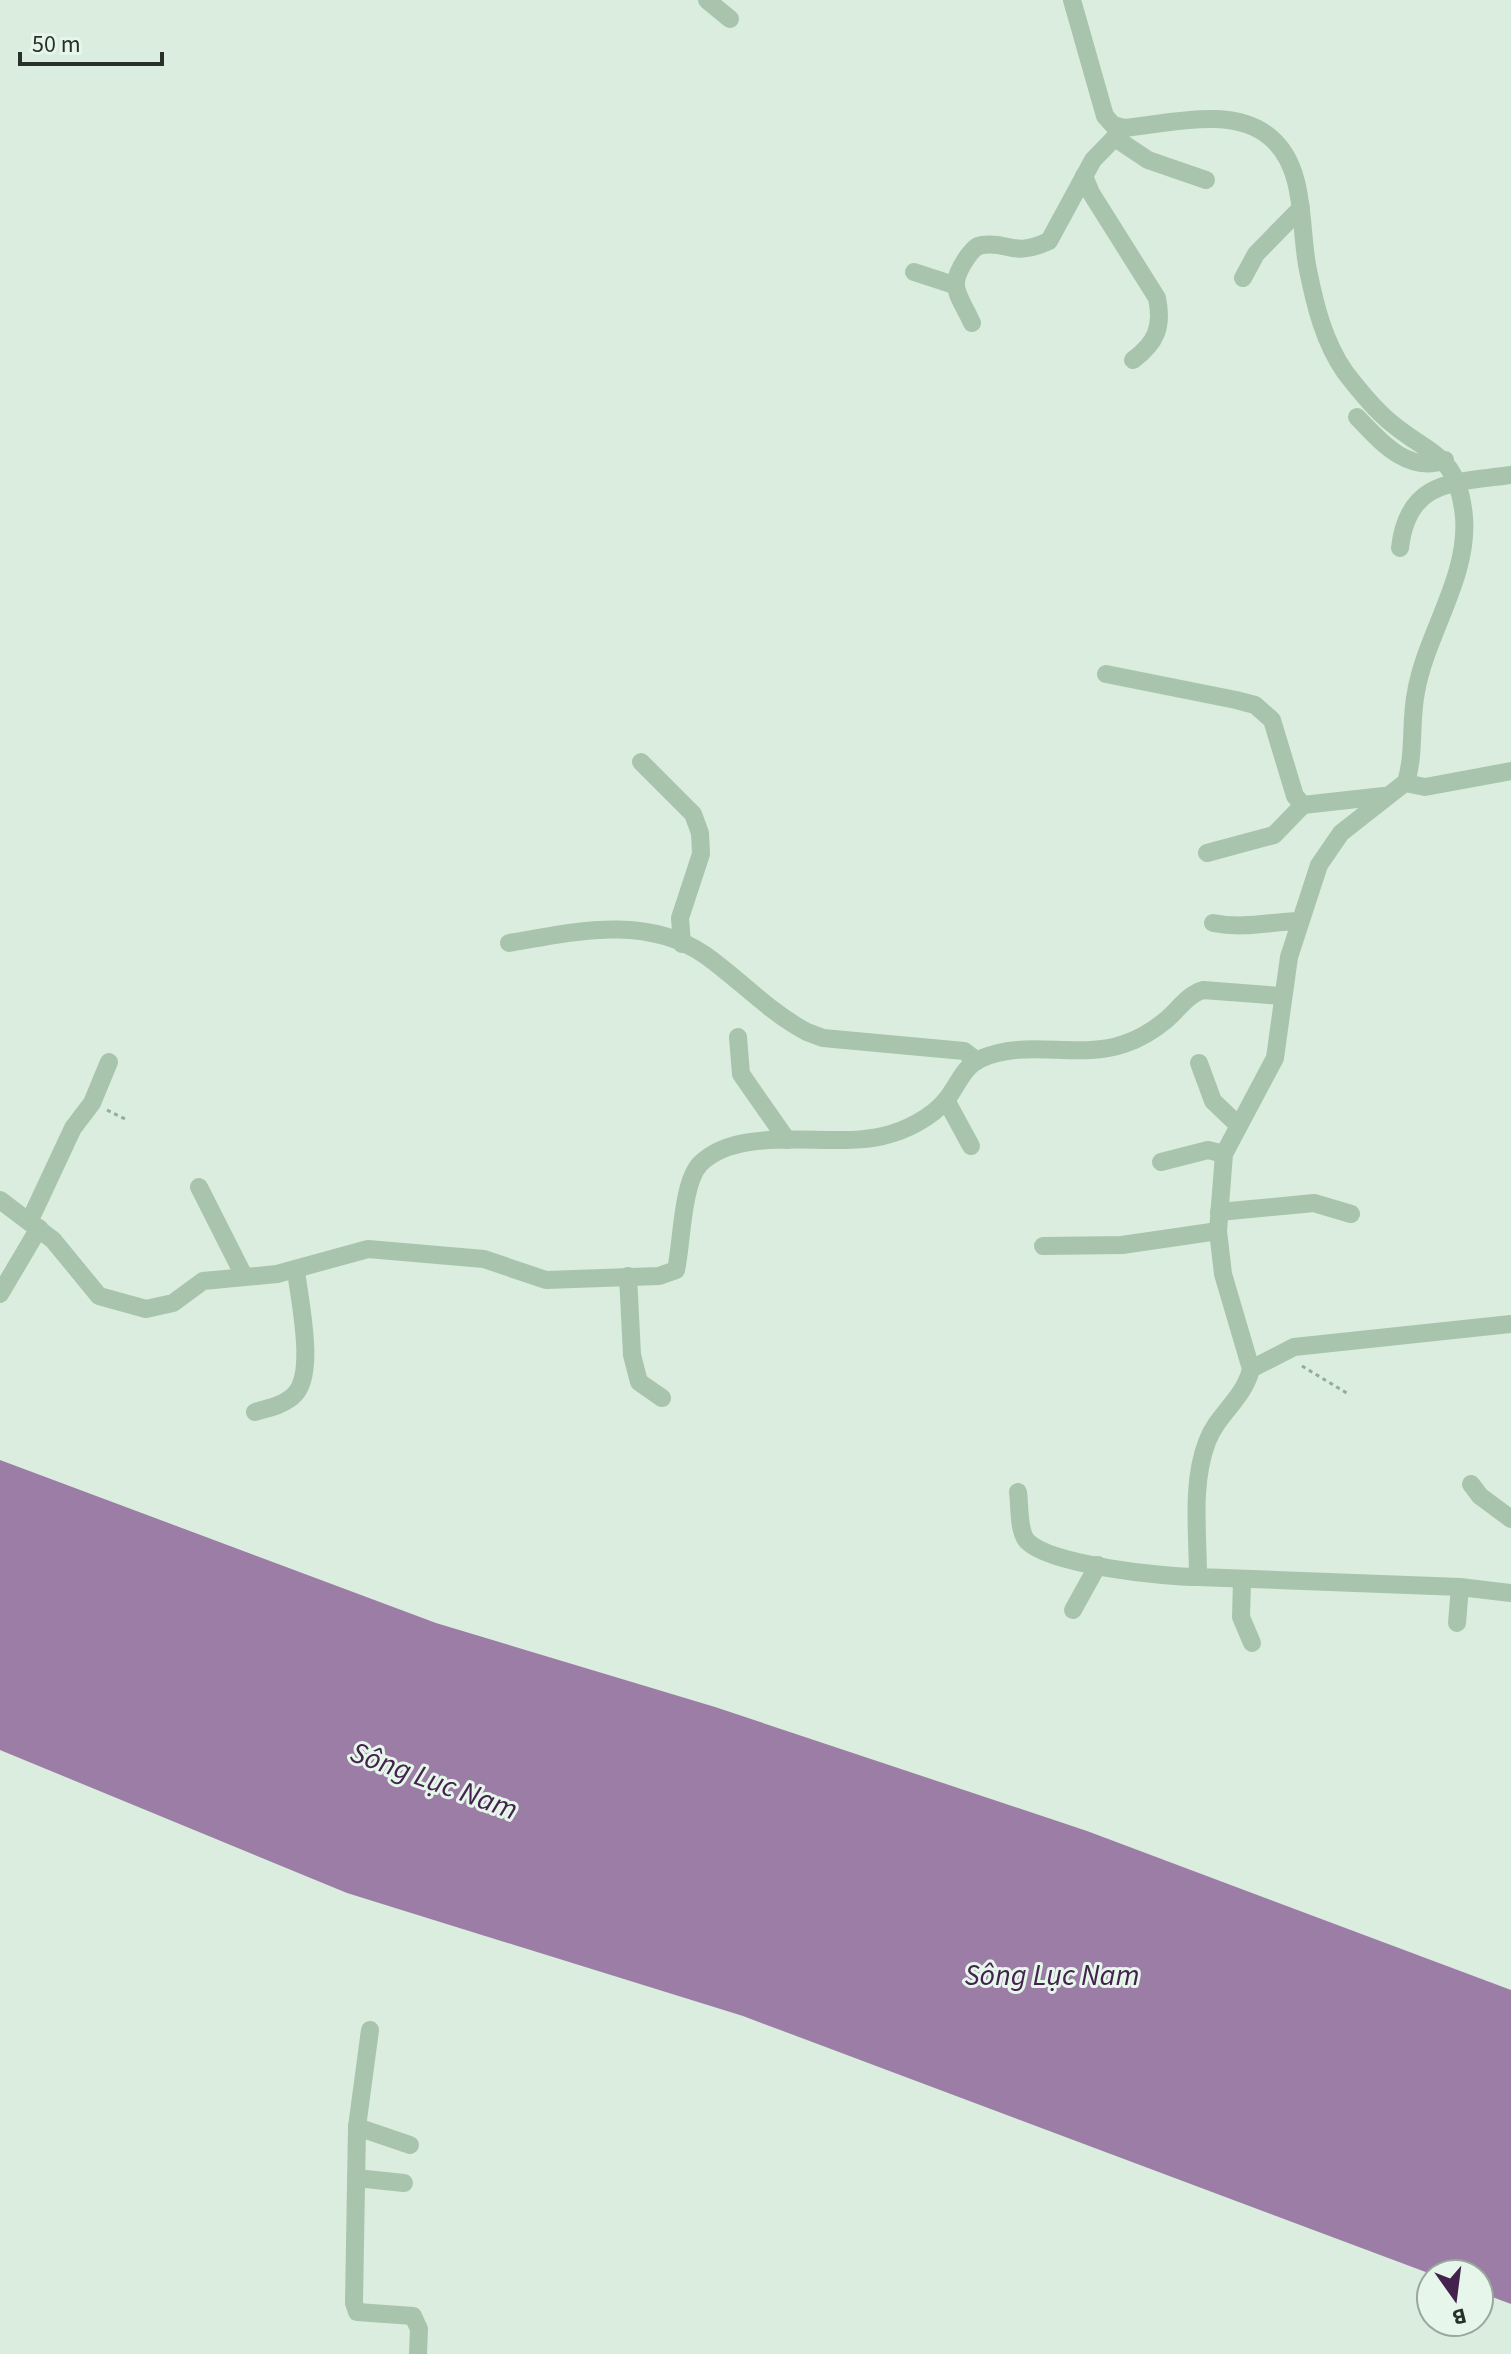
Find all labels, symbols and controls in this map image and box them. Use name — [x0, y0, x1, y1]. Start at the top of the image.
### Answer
scale bar — [20, 16, 162, 66]
text: 50 m — [32, 27, 81, 62]
water label: Sông Lục Nam — [344, 1731, 524, 1831]
water label: Sông Lục Nam — [964, 1954, 1140, 1997]
north arrow — [1415, 2258, 1495, 2338]
text: B — [1449, 2299, 1470, 2334]

